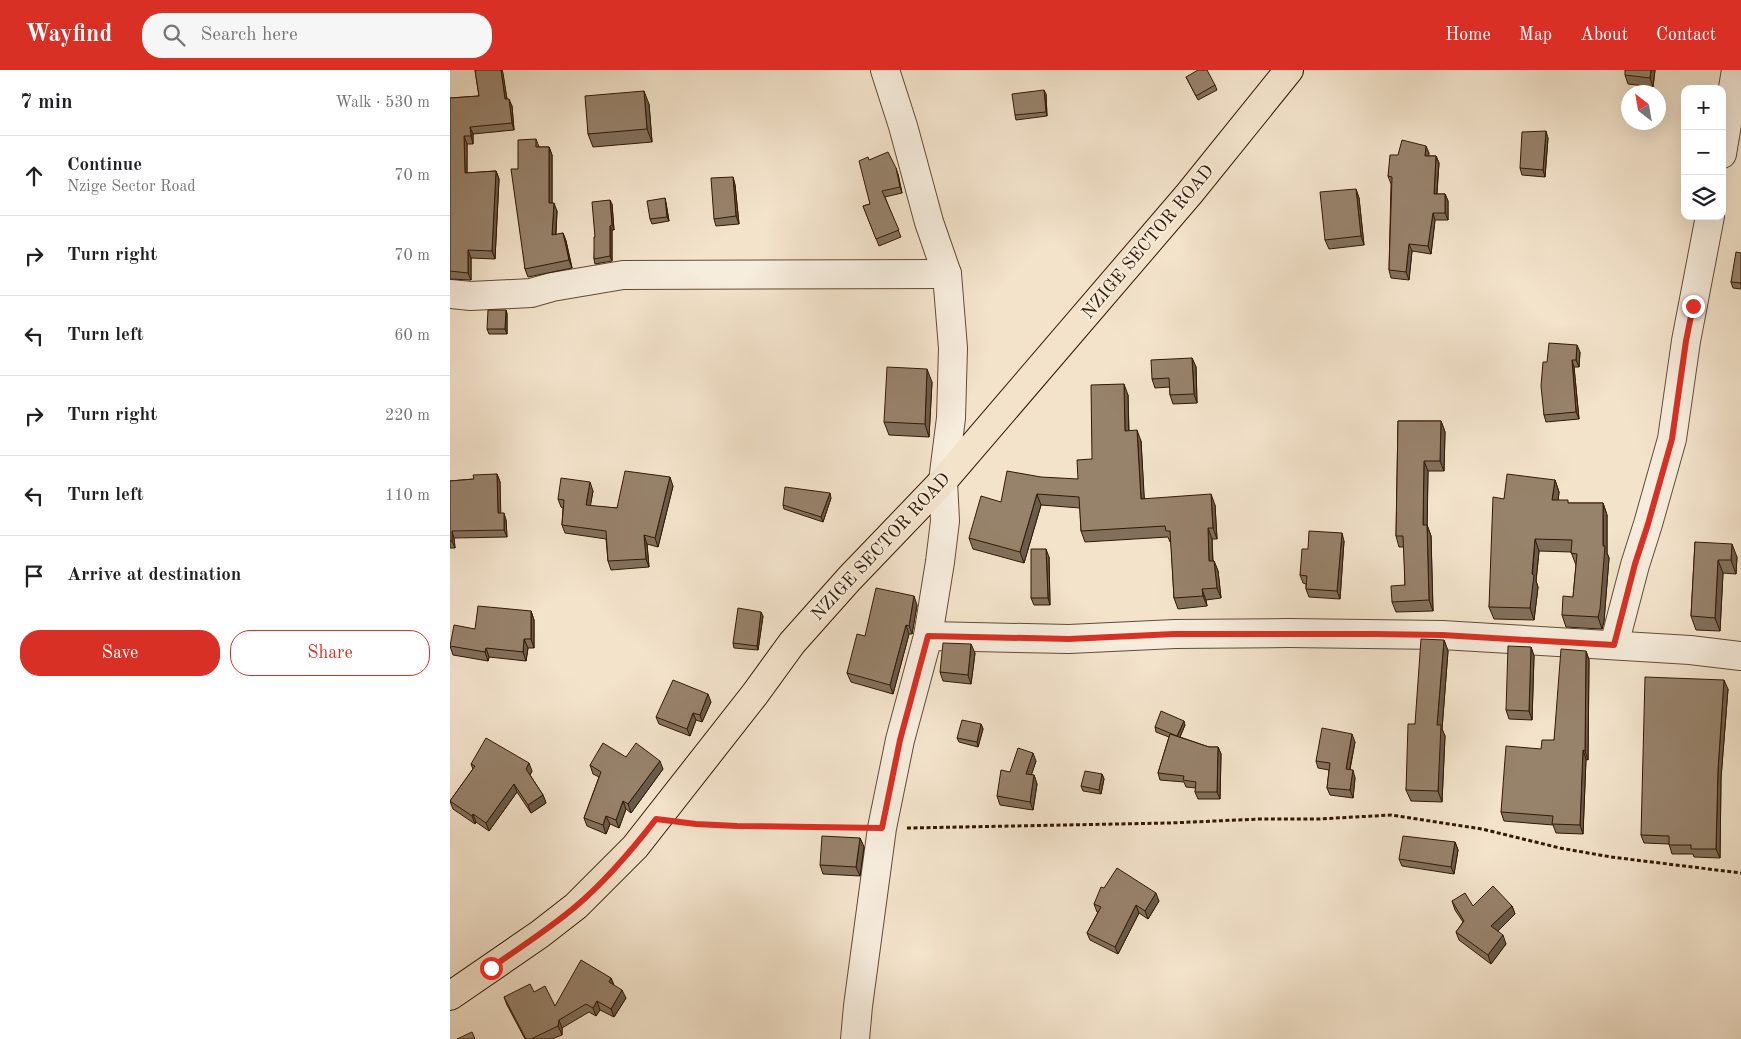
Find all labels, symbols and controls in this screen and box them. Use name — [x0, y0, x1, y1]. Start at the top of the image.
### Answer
search box — [142, 13, 492, 58]
icon: search — [160, 21, 188, 49]
text: Wayfind — [25, 23, 112, 47]
text: Search here — [200, 26, 298, 45]
text: Home — [1445, 26, 1491, 44]
text: Map — [1519, 26, 1552, 44]
text: About — [1580, 26, 1628, 44]
text: Contact — [1656, 26, 1716, 44]
north arrow — [1621, 85, 1666, 130]
map controls — [1681, 85, 1726, 220]
button: + — [1681, 85, 1726, 130]
text: 7 min — [20, 92, 73, 113]
text: Walk · 530 m — [335, 95, 430, 111]
button: − — [1681, 130, 1726, 175]
text: Continue — [67, 156, 142, 175]
icon: ahead — [20, 162, 48, 190]
street label: NZIGE SECTOR ROAD — [1079, 162, 1217, 322]
text: 70 m — [394, 168, 430, 184]
button: layers — [1681, 175, 1726, 220]
text: Nzige Sector Road — [67, 179, 196, 195]
icon: right — [20, 242, 48, 270]
text: Turn right — [67, 246, 157, 265]
text: 70 m — [394, 248, 430, 264]
route end — [1682, 295, 1705, 318]
icon: left — [20, 322, 48, 350]
text: Turn left — [67, 326, 144, 345]
text: 60 m — [394, 328, 430, 344]
icon: right — [20, 402, 48, 430]
text: Turn right — [67, 406, 157, 425]
text: 220 m — [385, 408, 430, 424]
street label: NZIGE SECTOR ROAD — [808, 470, 954, 624]
icon: left — [20, 482, 48, 510]
text: Turn left — [67, 486, 144, 505]
text: 110 m — [385, 488, 430, 504]
icon: arrive — [20, 562, 48, 590]
text: Arrive at destination — [67, 566, 241, 585]
button: Save — [20, 630, 220, 676]
button: Share — [230, 630, 430, 676]
route start — [480, 957, 503, 980]

